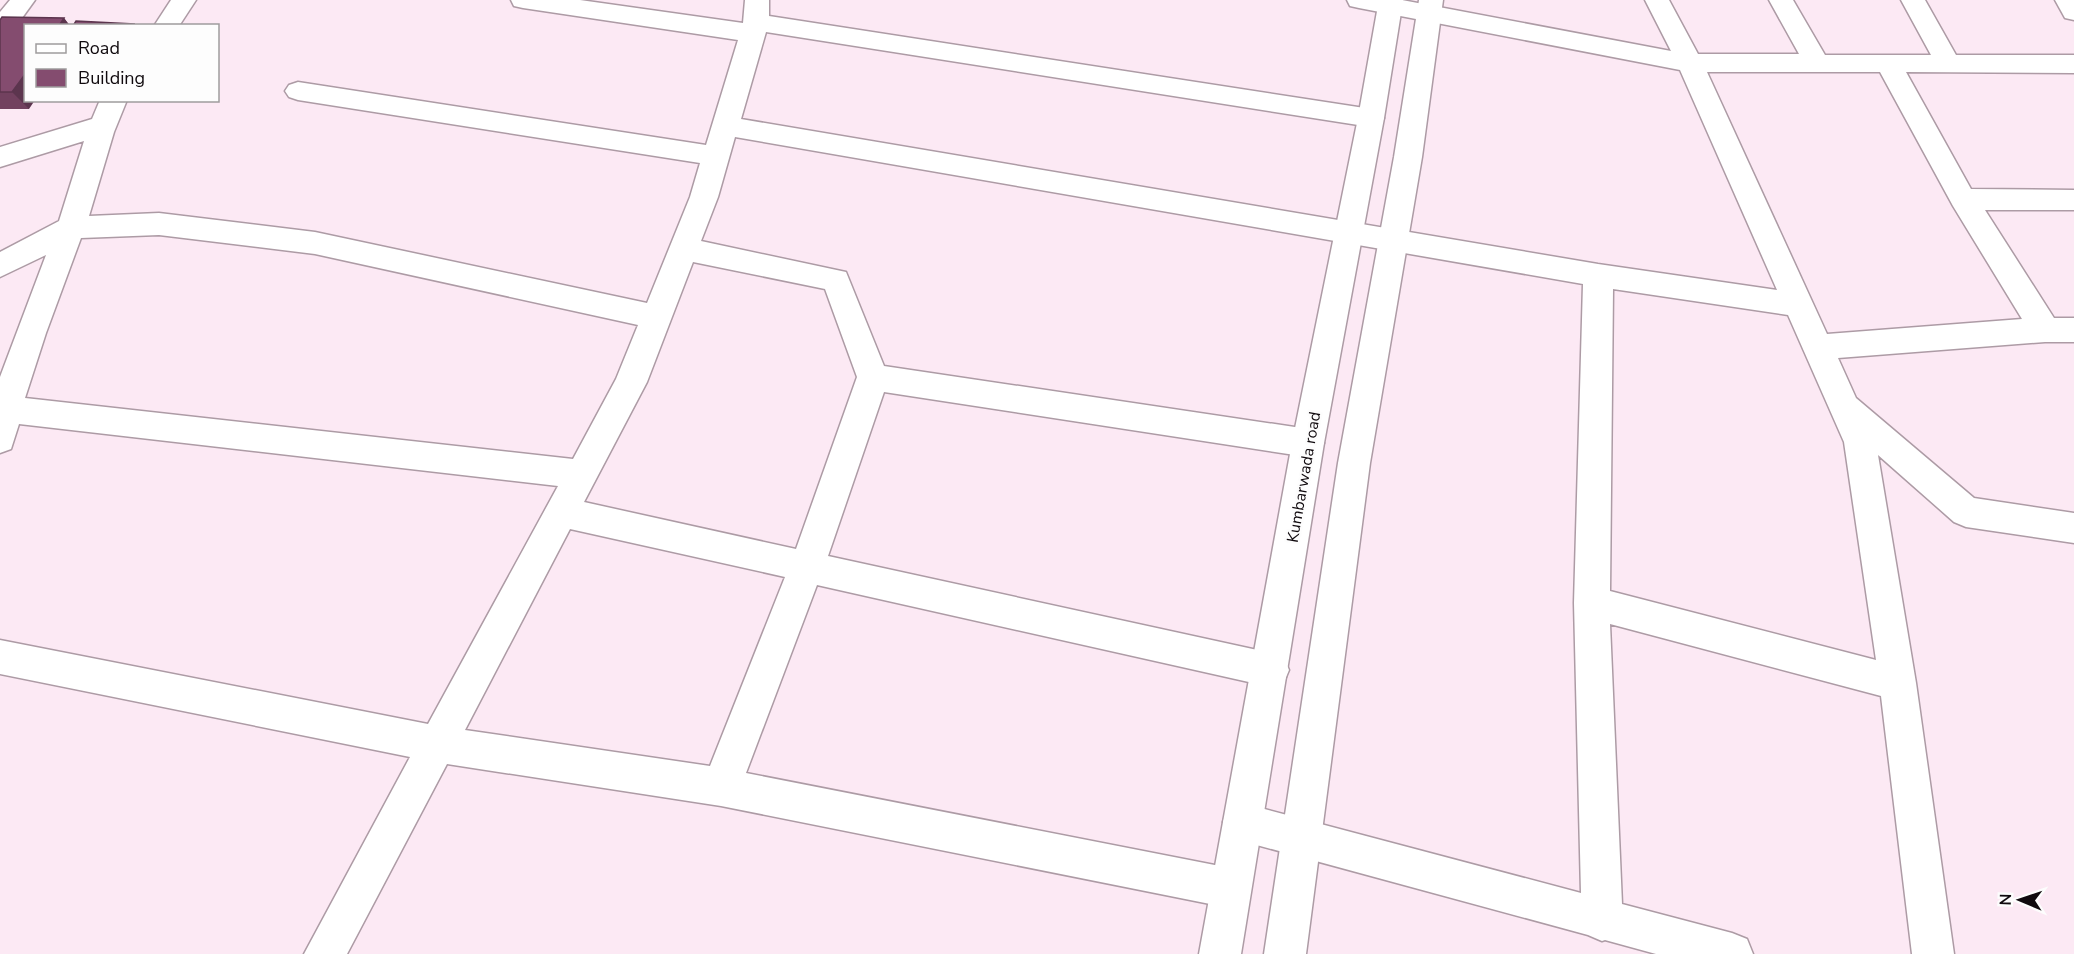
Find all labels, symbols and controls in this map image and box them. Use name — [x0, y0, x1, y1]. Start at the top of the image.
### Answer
legend — [24, 24, 219, 102]
text: Road — [78, 36, 120, 60]
text: Building — [78, 66, 145, 90]
street label: Kumbarwada road — [1282, 410, 1326, 544]
north arrow — [1990, 870, 2050, 930]
text: N — [1995, 893, 2017, 906]

